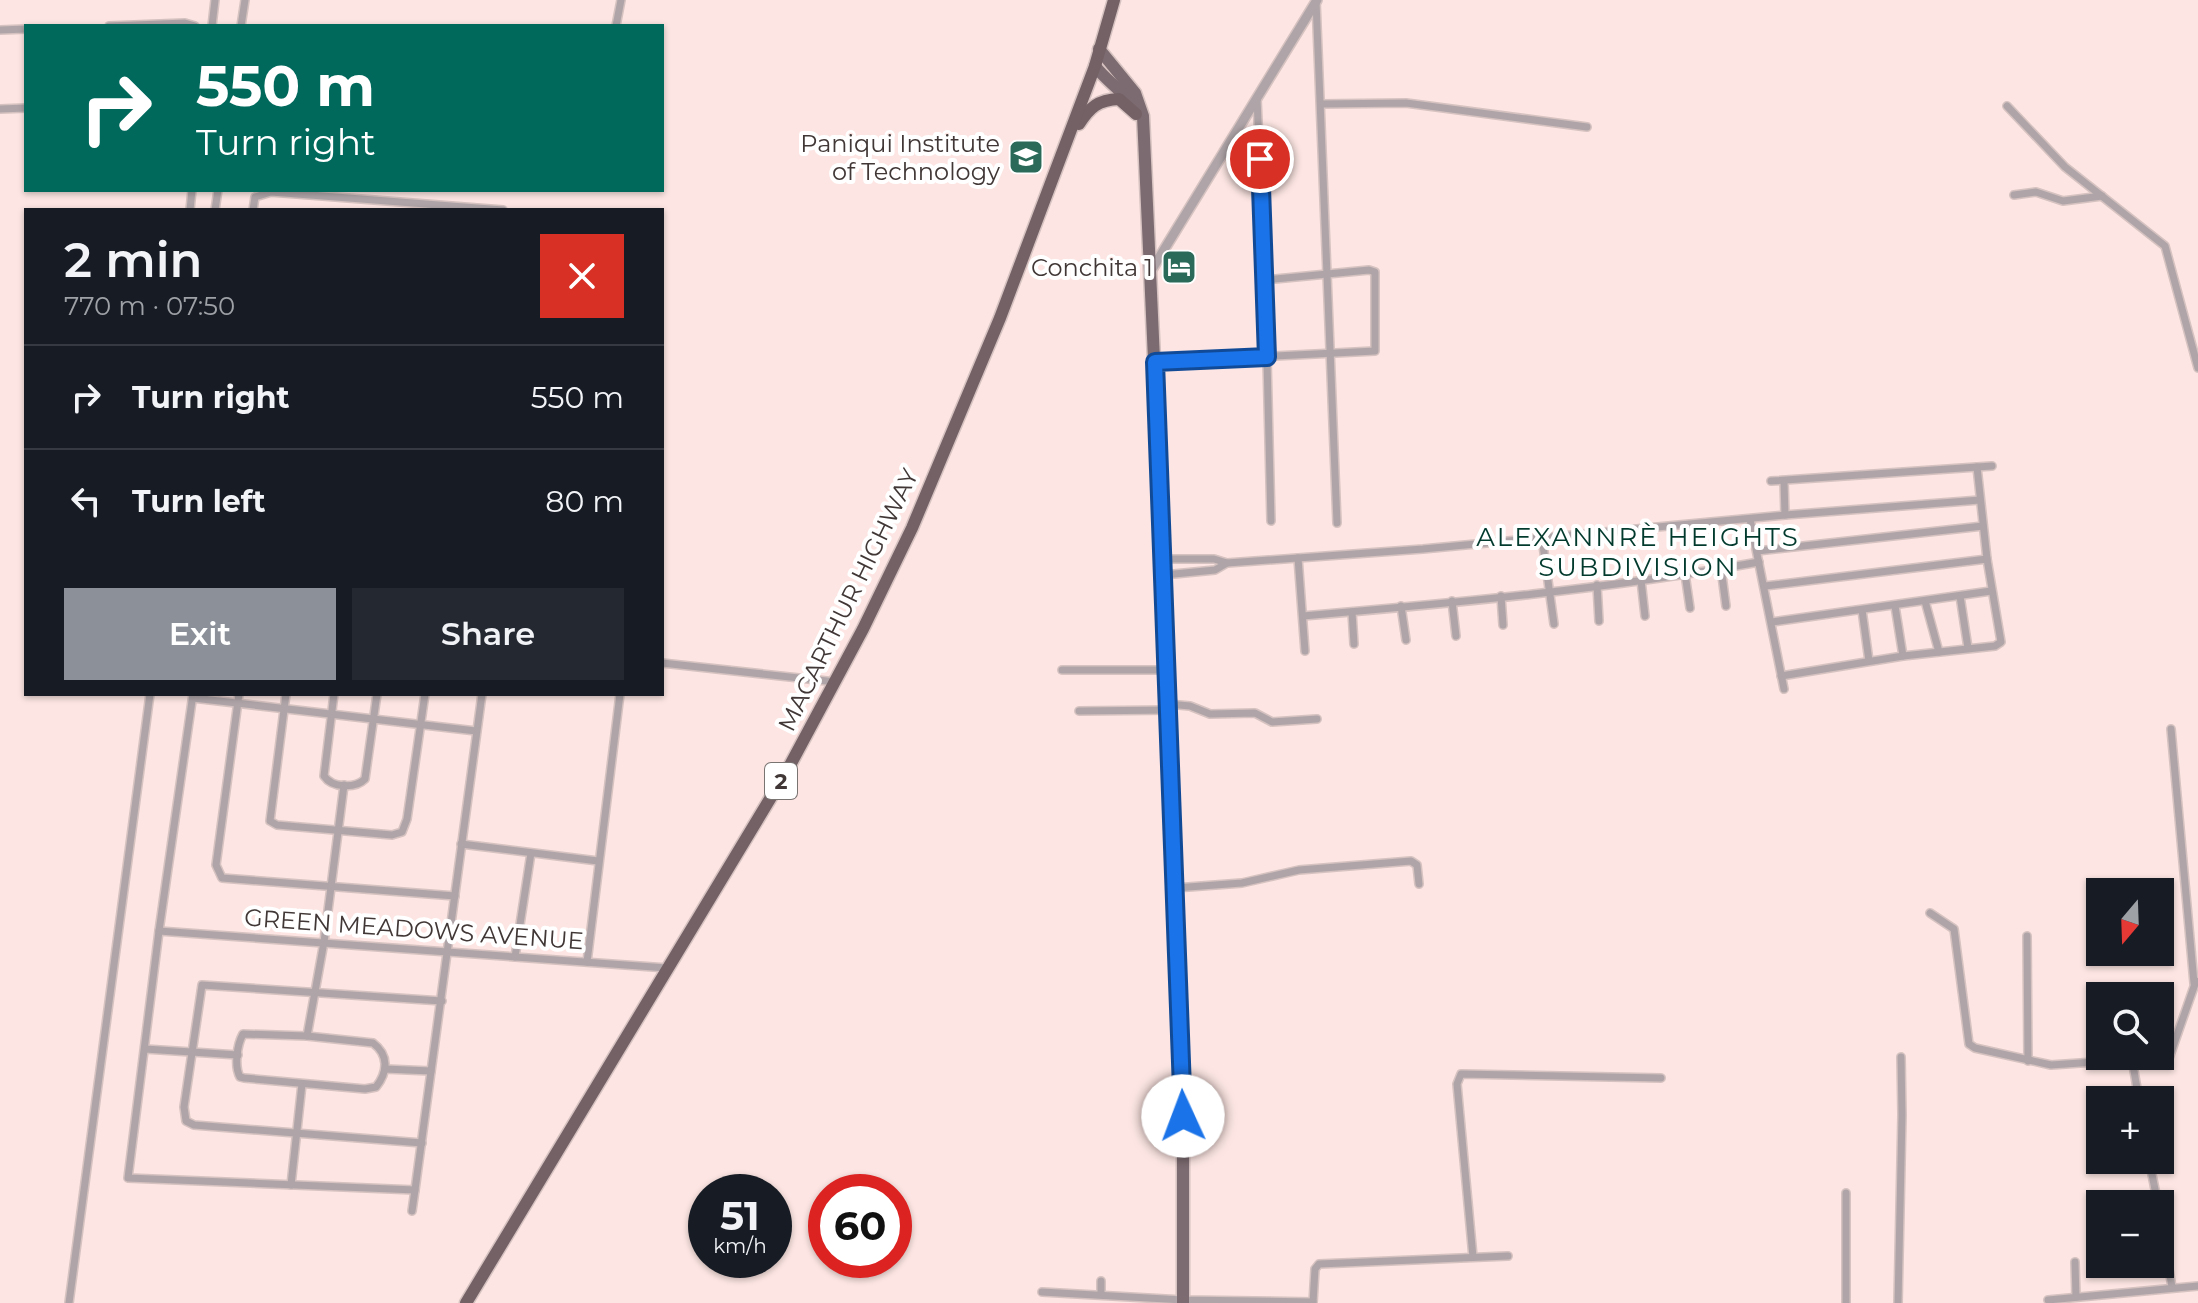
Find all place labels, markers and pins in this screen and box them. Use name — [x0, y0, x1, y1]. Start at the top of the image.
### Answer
pin — [1226, 125, 1294, 193]
place label: Paniqui Institute of Technology — [800, 129, 1000, 186]
school or university icon: Paniqui Institute of Technology — [1007, 138, 1045, 176]
hotel icon: Conchita 1 — [1160, 248, 1198, 286]
place label: Conchita 1 — [1031, 253, 1153, 282]

